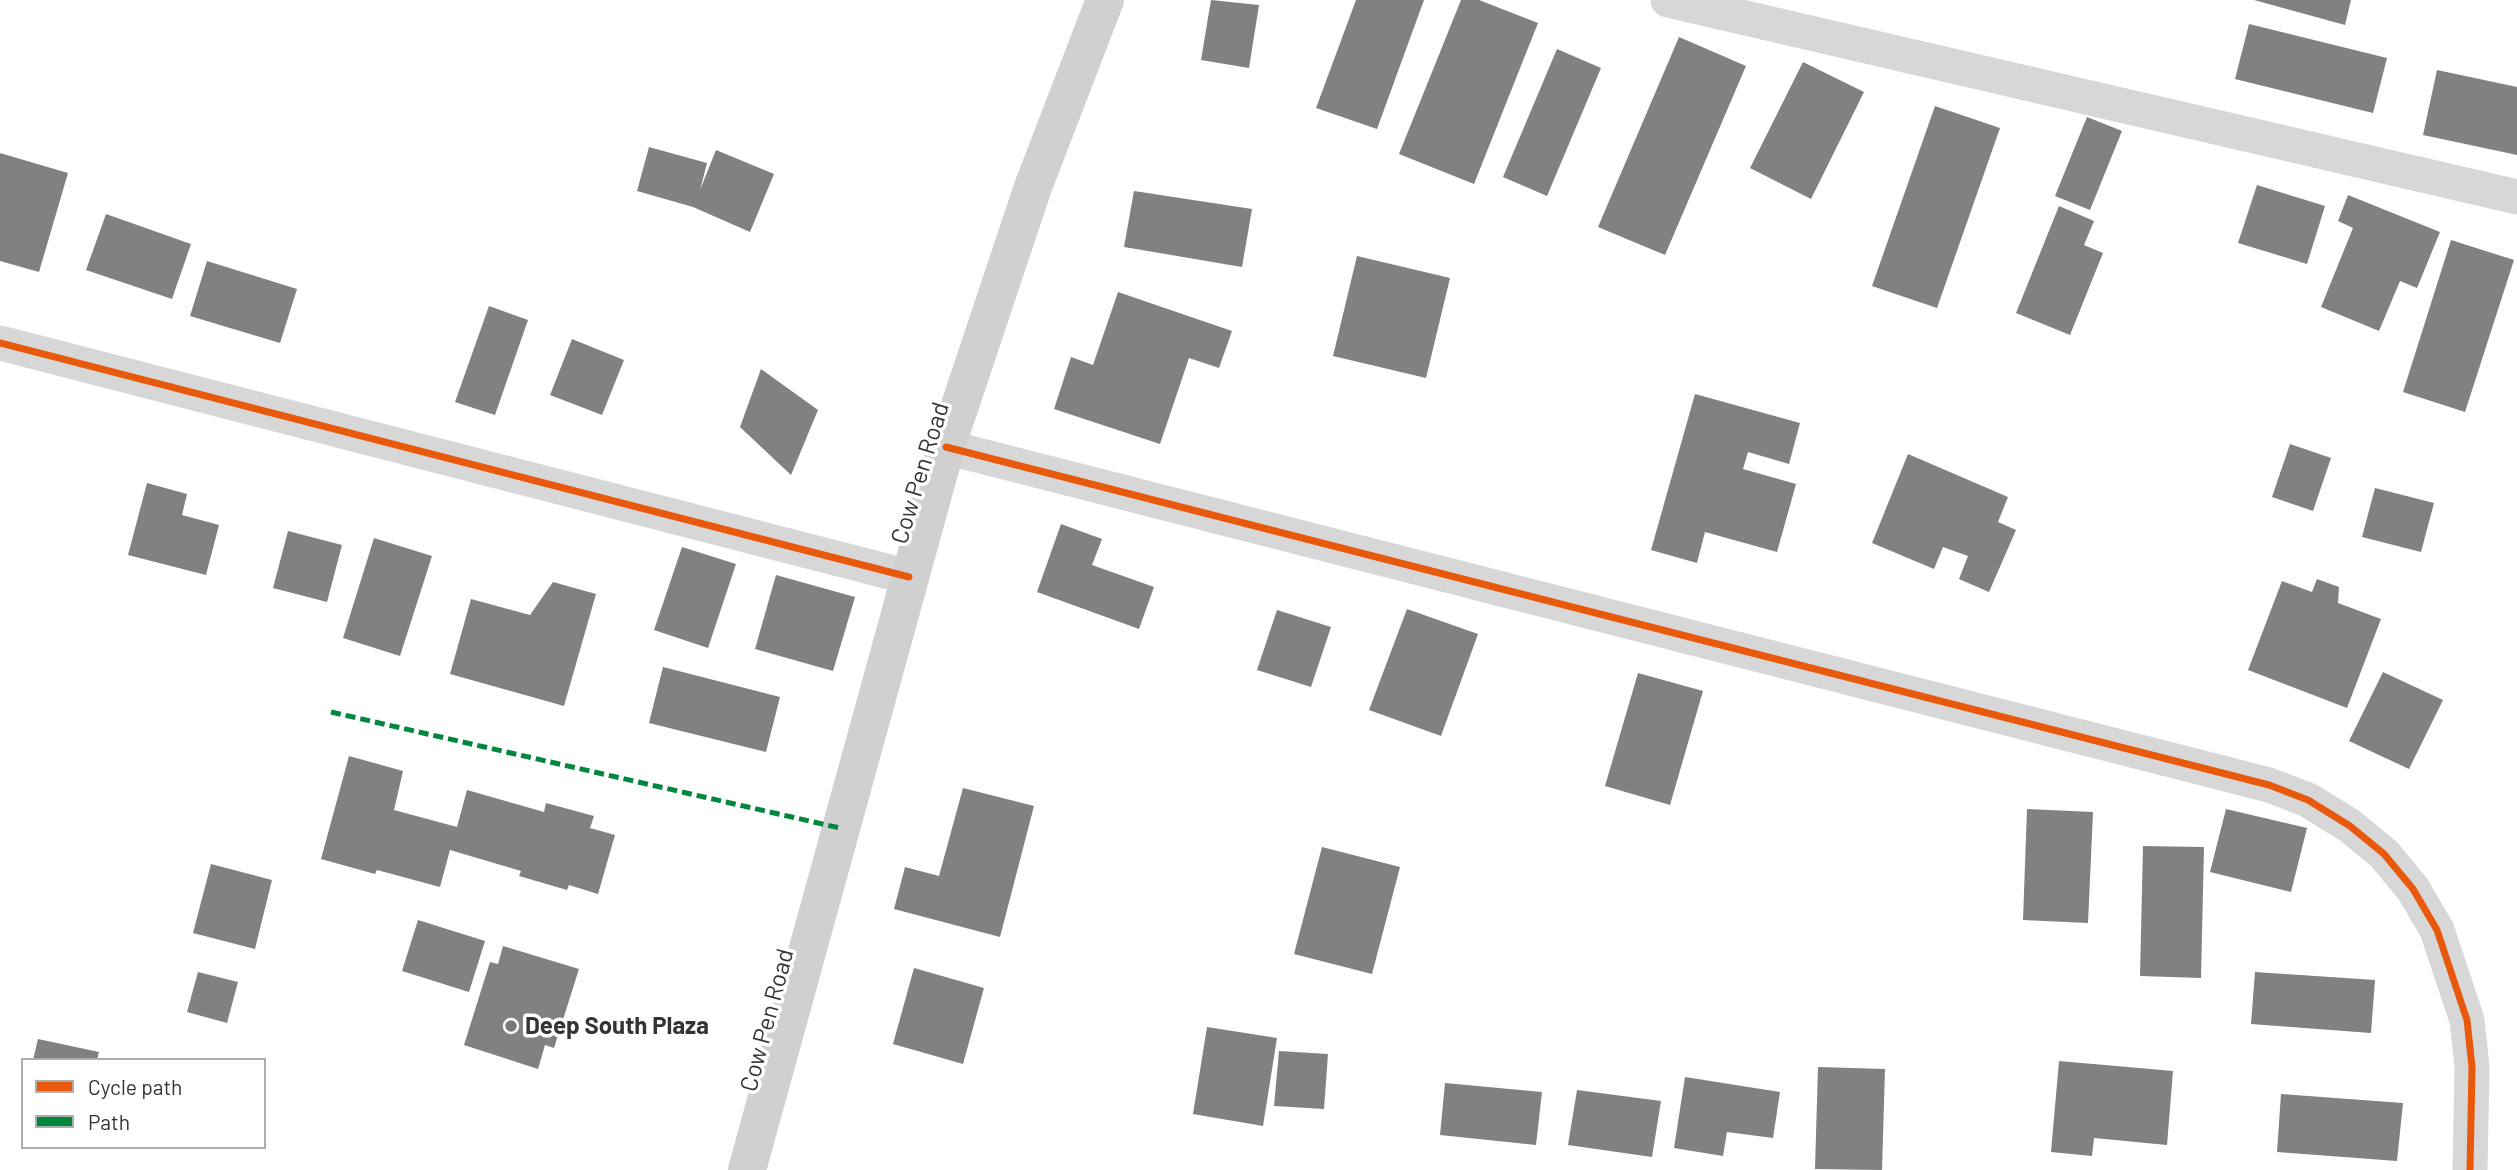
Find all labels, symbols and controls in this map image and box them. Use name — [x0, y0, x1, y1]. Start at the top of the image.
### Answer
street label: Cow Pen Road — [885, 399, 955, 547]
street label: Cow Pen Road — [734, 945, 800, 1095]
place label: Deep South Plaza — [525, 1012, 709, 1040]
marker: Deep South Plaza — [503, 1018, 519, 1034]
legend — [21, 1058, 266, 1149]
text: Cycle path — [88, 1074, 182, 1099]
text: Path — [88, 1109, 130, 1134]

